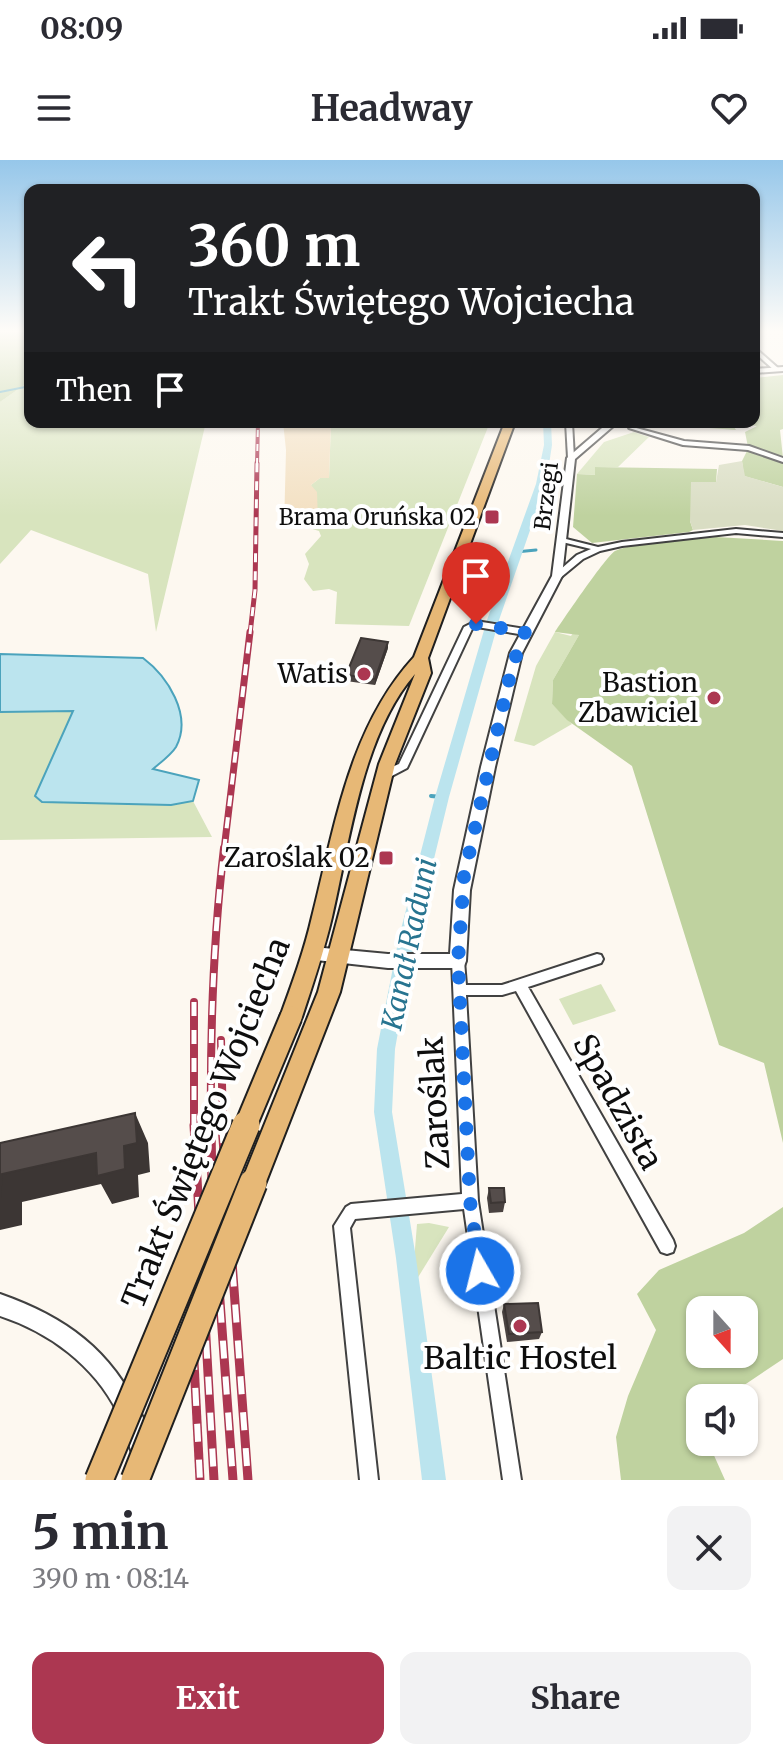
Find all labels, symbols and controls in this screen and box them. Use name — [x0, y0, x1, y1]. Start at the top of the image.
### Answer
text: 08:09 — [40, 9, 123, 47]
icon: menu — [32, 86, 76, 130]
text: Headway — [310, 86, 473, 131]
icon: heart — [707, 86, 751, 130]
text: 360 m — [188, 211, 360, 281]
icon: left — [56, 216, 160, 320]
text: Trakt Świętego Wojciecha — [188, 280, 634, 325]
icon: arrive — [148, 368, 192, 412]
text: Then — [56, 371, 132, 409]
street label: Brzegi — [528, 460, 564, 532]
place label: Brama Oruńska 02 — [279, 503, 476, 531]
marker: Brama Oruńska 02 — [483, 508, 501, 526]
pin — [442, 542, 510, 624]
icon: arrive — [454, 554, 498, 598]
place label: Watis — [277, 657, 348, 690]
marker: Watis — [355, 665, 373, 683]
place label: Bastion Zbawiciel — [578, 666, 698, 729]
marker: Bastion Zbawiciel — [705, 689, 723, 707]
place label: Zaroślak 02 — [224, 841, 370, 874]
marker: Zaroślak 02 — [377, 849, 395, 867]
water label: Kanał Raduni — [373, 855, 445, 1034]
street label: Trakt Świętego Wojciecha — [113, 932, 299, 1314]
street label: Spadzista — [564, 1027, 672, 1177]
street label: Zaroślak — [412, 1035, 458, 1171]
position arrow — [438, 1229, 522, 1313]
north arrow — [686, 1296, 758, 1368]
map controls — [686, 1296, 758, 1456]
marker: Baltic Hostel — [511, 1317, 529, 1335]
place label: Baltic Hostel — [423, 1338, 617, 1378]
button: sound — [686, 1384, 758, 1456]
text: 5 min — [32, 1502, 169, 1562]
button: close — [667, 1506, 751, 1590]
text: 390 m · 08:14 — [32, 1562, 189, 1595]
button: Exit — [32, 1652, 384, 1744]
button: Share — [400, 1652, 751, 1744]

